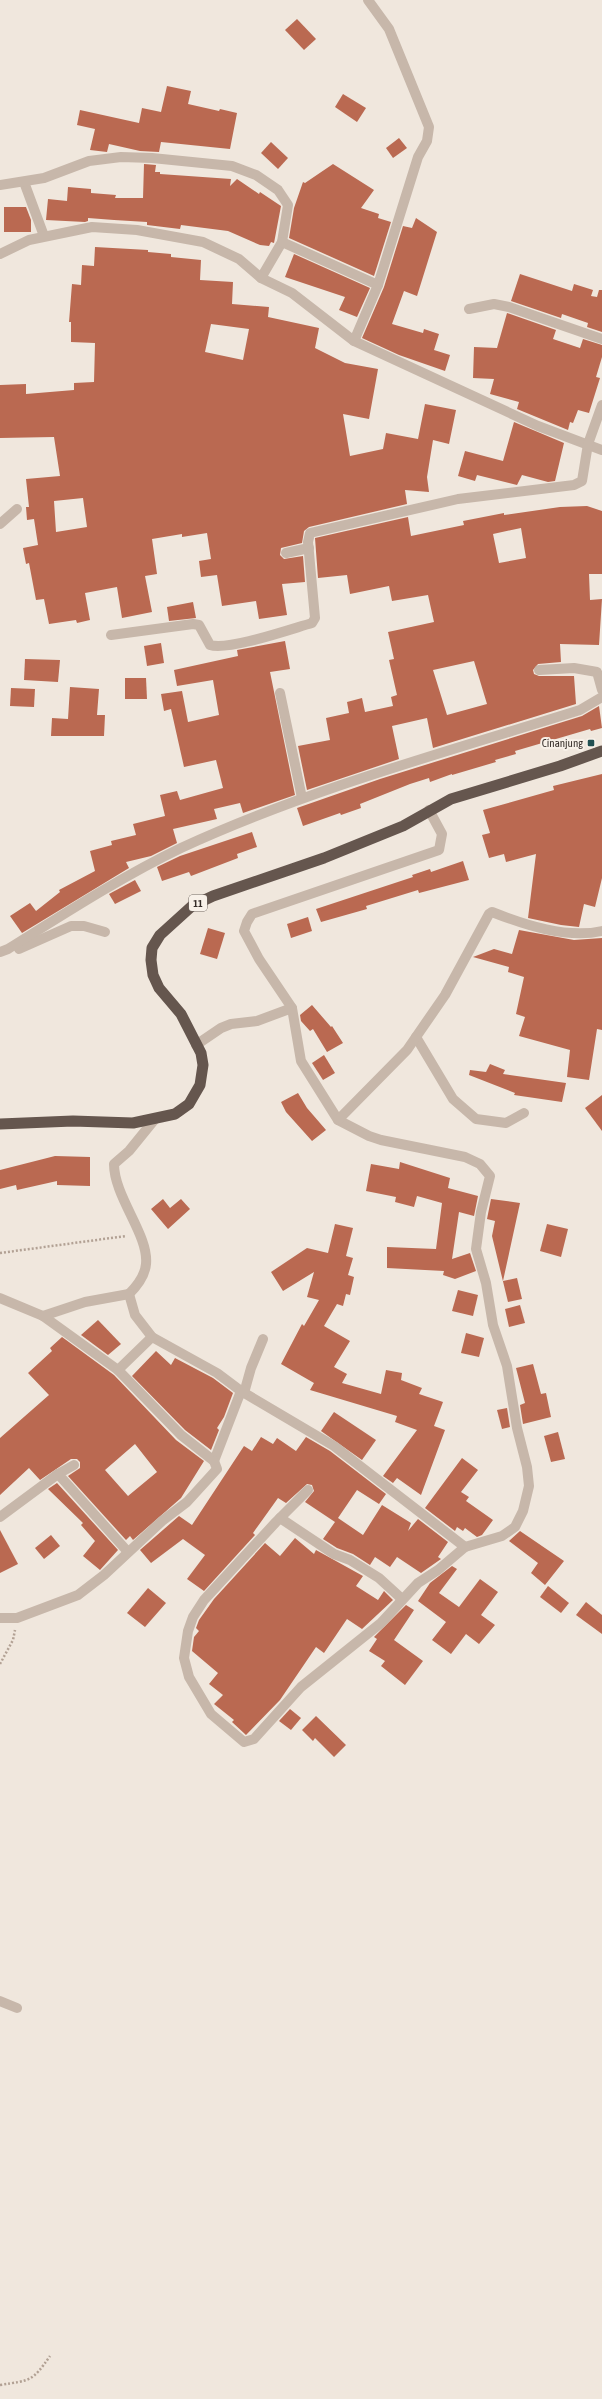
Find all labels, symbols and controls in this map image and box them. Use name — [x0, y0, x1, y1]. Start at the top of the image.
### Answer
place label: Cinanjung — [542, 737, 583, 749]
marker: Cinanjung — [586, 738, 596, 748]
road number: 11 — [189, 895, 207, 911]

